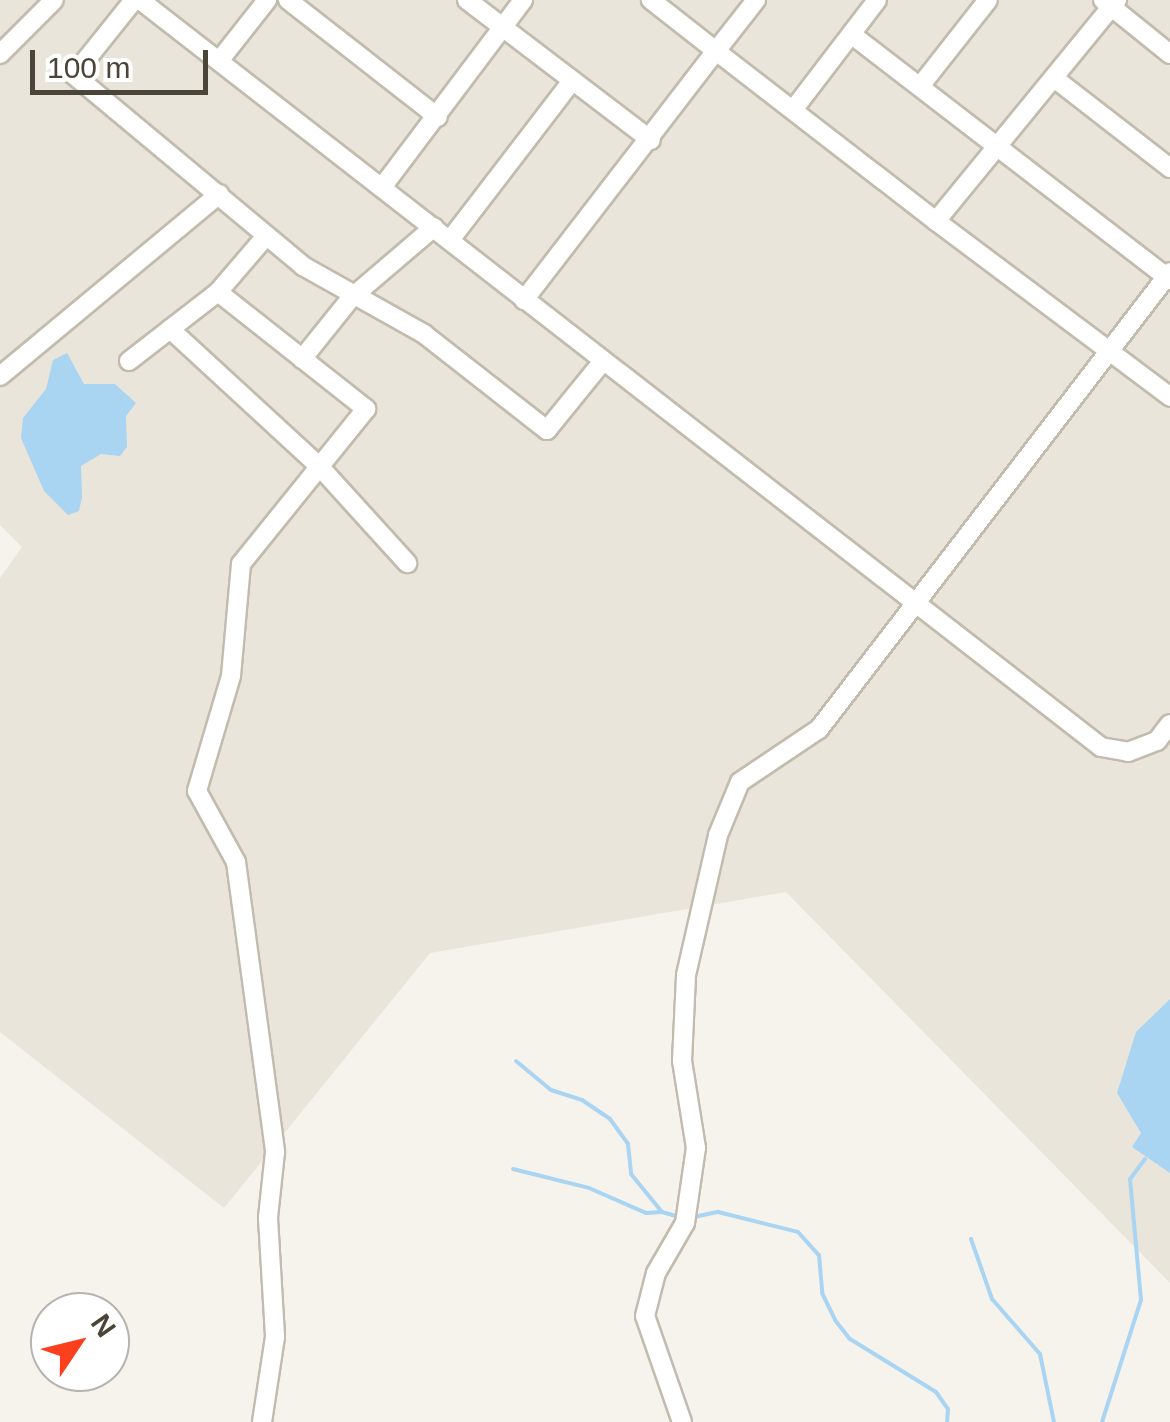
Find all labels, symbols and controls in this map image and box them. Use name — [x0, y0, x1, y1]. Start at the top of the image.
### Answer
scale bar — [35, 30, 212, 92]
text: 100 m — [47, 51, 130, 84]
north arrow — [30, 1292, 130, 1392]
text: N — [85, 1308, 122, 1343]

